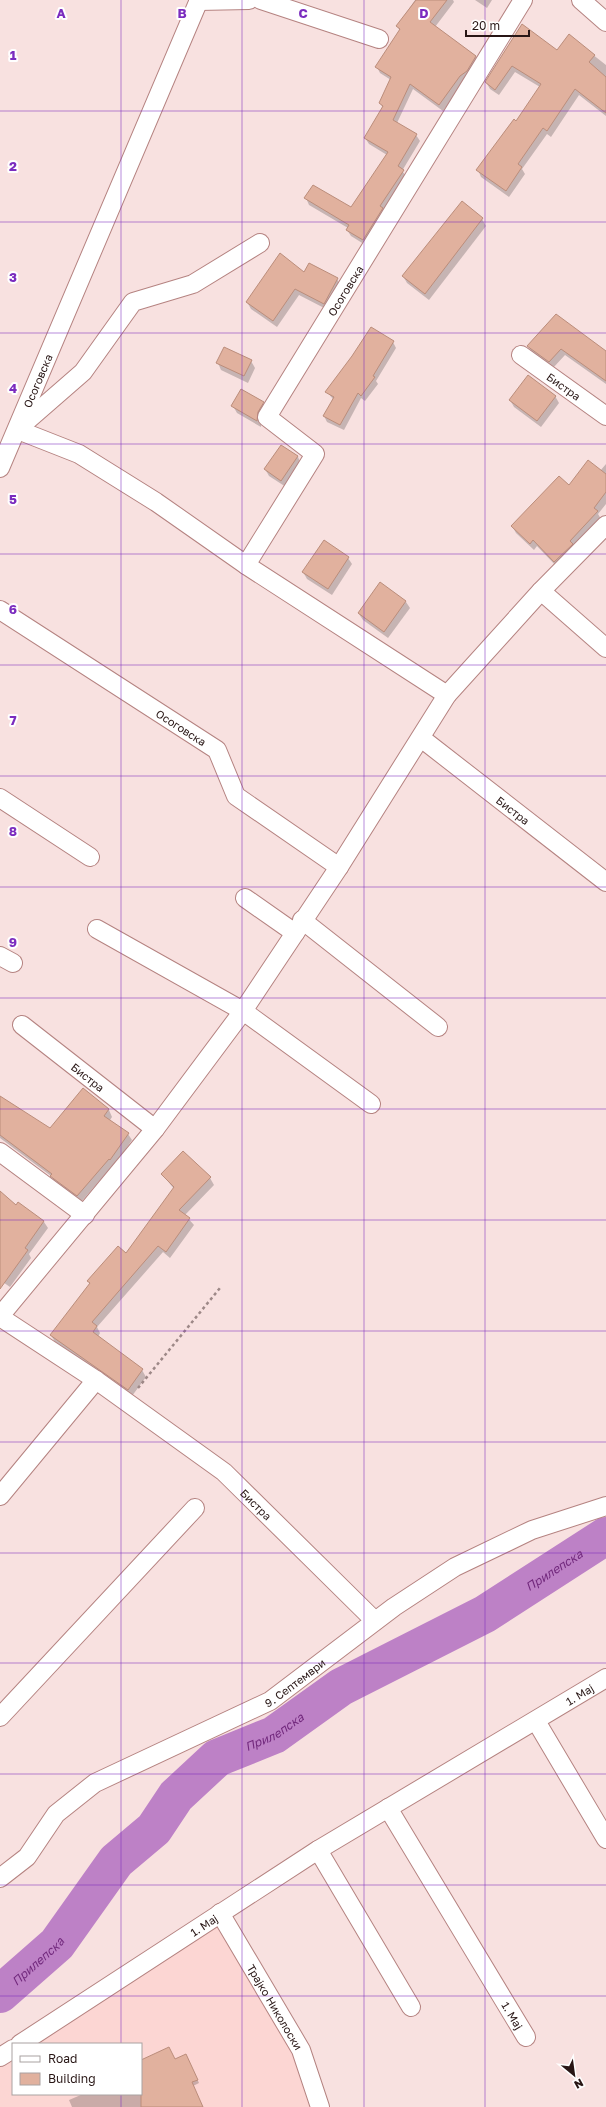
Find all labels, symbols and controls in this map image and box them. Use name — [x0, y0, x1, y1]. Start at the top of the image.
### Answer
text: A — [56, 5, 66, 21]
text: B — [177, 5, 187, 21]
text: C — [298, 5, 308, 21]
text: D — [419, 5, 429, 21]
scale bar — [466, 12, 529, 38]
text: 20 m — [472, 18, 500, 33]
text: 1 — [10, 47, 17, 63]
text: 2 — [9, 158, 17, 174]
street label: Осоговска — [324, 263, 365, 318]
text: 3 — [9, 269, 17, 285]
street label: Осоговска — [20, 352, 54, 409]
street label: Бистра — [545, 369, 583, 402]
text: 4 — [9, 380, 17, 396]
text: 5 — [9, 491, 17, 507]
text: 6 — [9, 601, 17, 617]
street label: Осоговска — [154, 706, 209, 748]
text: 7 — [9, 712, 17, 728]
street label: Бистра — [494, 793, 532, 827]
text: 8 — [9, 823, 17, 839]
text: 9 — [9, 934, 17, 950]
street label: Бистра — [69, 1060, 107, 1094]
street label: Бистра — [238, 1486, 275, 1522]
water label: Прилепска — [522, 1545, 586, 1594]
street label: 9. Септември — [262, 1655, 327, 1709]
street label: 1. Мај — [563, 1681, 596, 1707]
water label: Прилепска — [243, 1708, 307, 1754]
street label: 1. Мај — [187, 1911, 220, 1938]
water label: Прилепска — [8, 1933, 68, 1988]
street label: Трајко Николоски — [245, 1962, 306, 2052]
street label: 1. Мај — [500, 1999, 526, 2032]
legend — [12, 2043, 142, 2095]
text: Road — [48, 2051, 77, 2066]
north arrow — [554, 2055, 594, 2095]
text: Building — [48, 2071, 96, 2086]
text: N — [572, 2076, 586, 2092]

